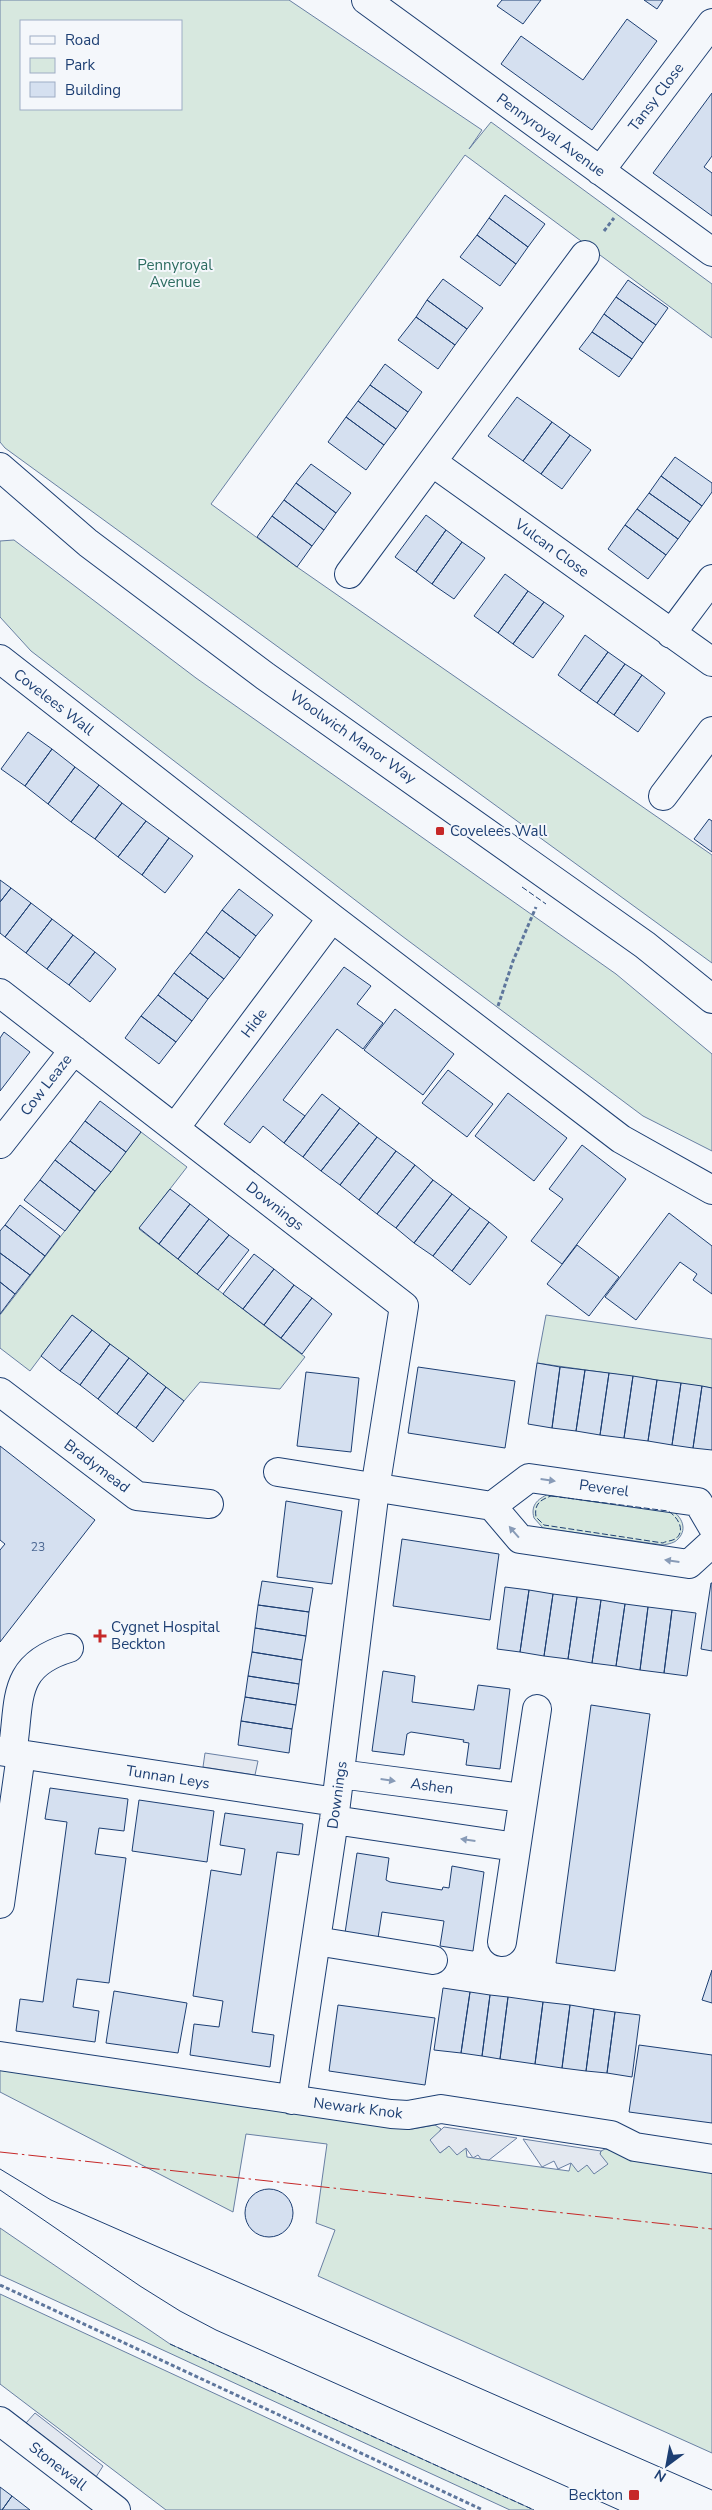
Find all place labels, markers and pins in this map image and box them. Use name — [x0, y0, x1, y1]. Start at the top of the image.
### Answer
place label: Covelees Wall — [450, 821, 548, 841]
marker: Covelees Wall — [434, 825, 446, 837]
place label: Cygnet Hospital Beckton — [111, 1617, 220, 1654]
marker: Cygnet Hospital Beckton — [93, 1629, 107, 1643]
place label: Beckton — [569, 2485, 623, 2505]
marker: Beckton — [627, 2488, 641, 2502]

